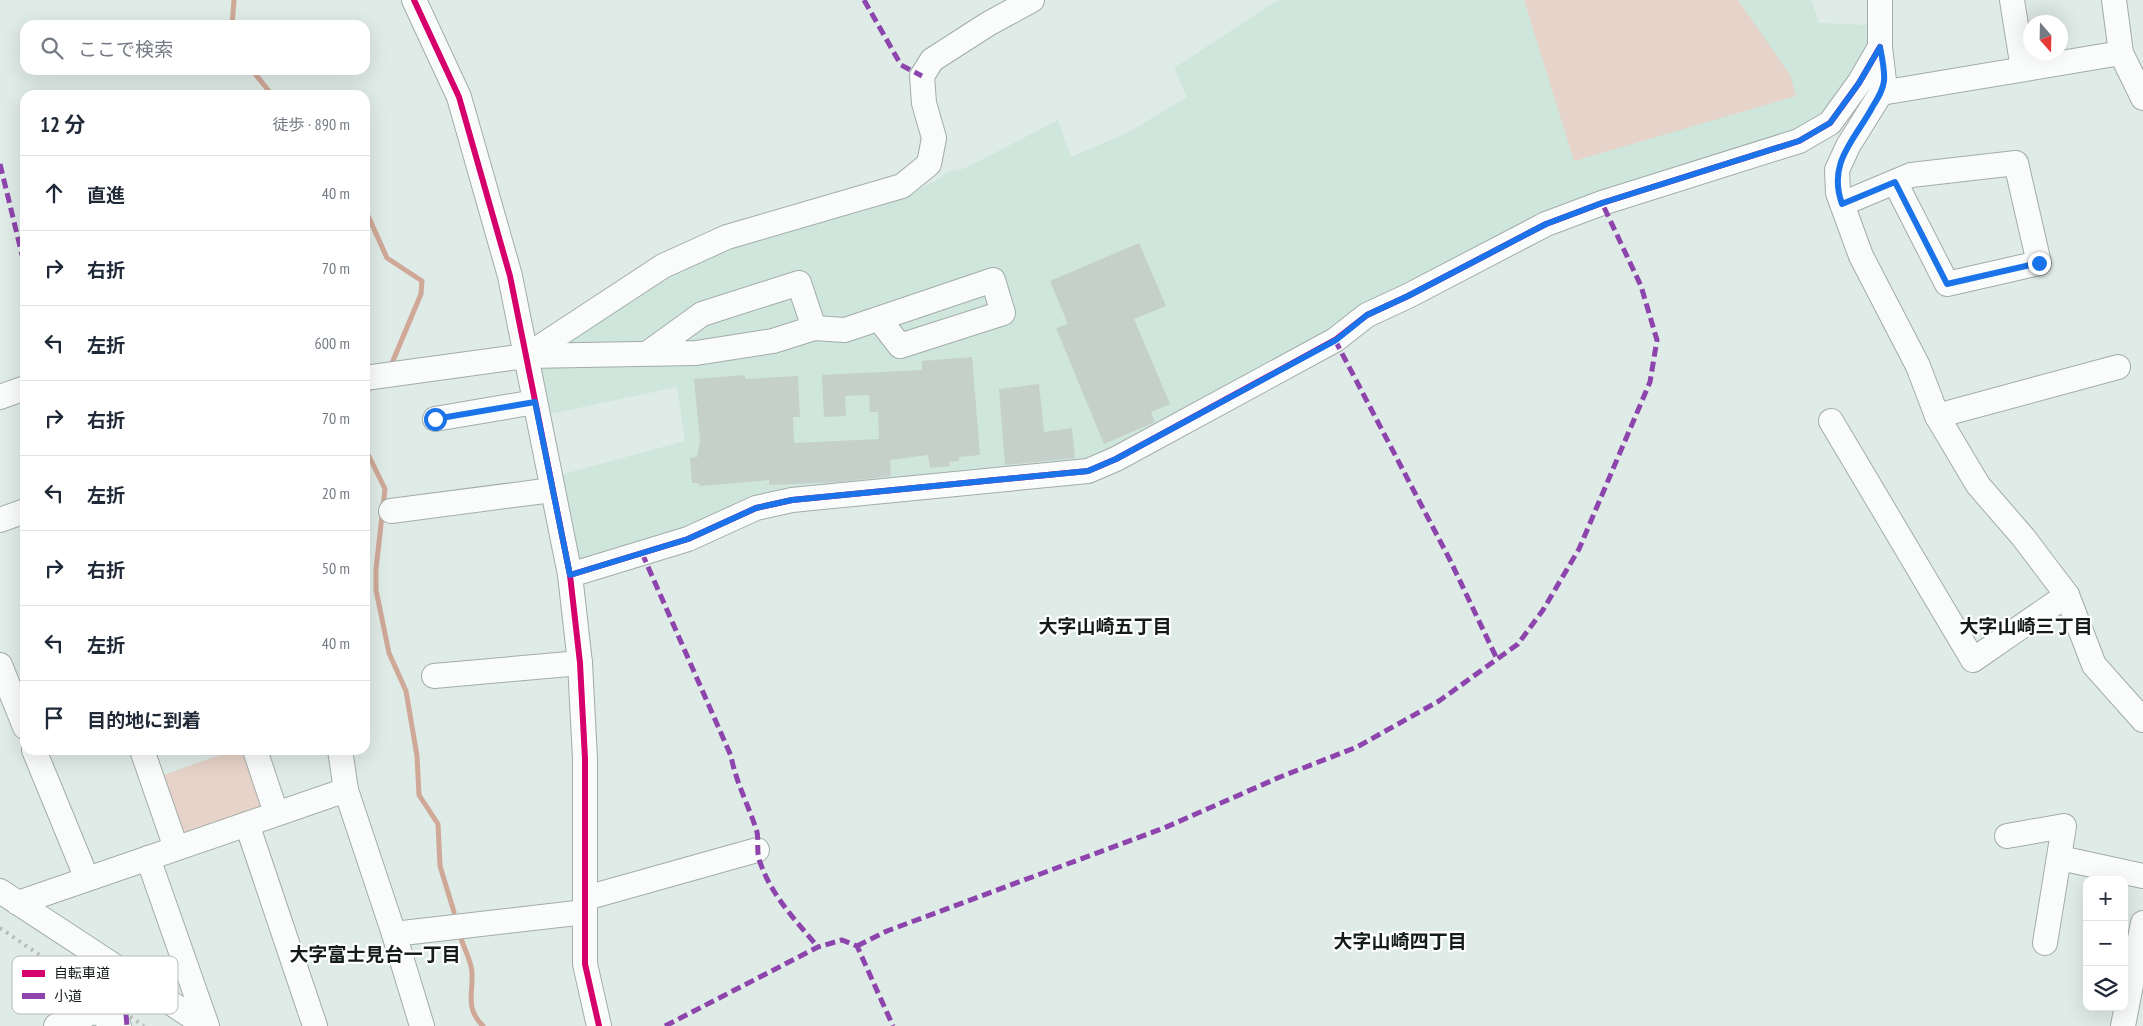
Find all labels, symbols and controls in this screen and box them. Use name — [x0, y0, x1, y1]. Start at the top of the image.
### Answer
north arrow — [2023, 15, 2068, 60]
search box — [20, 20, 370, 75]
icon: search — [38, 34, 66, 62]
text: ここで検索 — [78, 37, 173, 61]
text: 12 分 — [40, 111, 85, 138]
text: 徒歩 · 890 m — [272, 114, 350, 134]
icon: ahead — [40, 179, 68, 207]
text: 直進 — [87, 183, 125, 207]
text: 40 m — [322, 183, 350, 203]
route end — [2028, 252, 2051, 275]
icon: right — [40, 254, 68, 282]
text: 右折 — [87, 258, 125, 282]
text: 70 m — [322, 258, 350, 278]
icon: left — [40, 329, 68, 357]
text: 左折 — [87, 333, 125, 357]
text: 600 m — [315, 333, 350, 353]
icon: right — [40, 404, 68, 432]
text: 右折 — [87, 408, 125, 432]
text: 70 m — [322, 408, 350, 428]
route start — [424, 408, 447, 431]
icon: left — [40, 479, 68, 507]
text: 左折 — [87, 483, 125, 507]
text: 20 m — [322, 483, 350, 503]
icon: right — [40, 554, 68, 582]
text: 右折 — [87, 558, 125, 582]
text: 50 m — [322, 558, 350, 578]
district label: 大字山崎五丁目 — [1038, 614, 1172, 638]
district label: 大字山崎三丁目 — [1959, 614, 2093, 638]
icon: left — [40, 629, 68, 657]
text: 左折 — [87, 633, 125, 657]
text: 40 m — [322, 633, 350, 653]
icon: arrive — [40, 704, 68, 732]
text: 目的地に到着 — [87, 708, 201, 732]
map controls — [2083, 876, 2128, 1011]
button: + — [2083, 876, 2128, 921]
button: − — [2083, 921, 2128, 966]
district label: 大字山崎四丁目 — [1333, 929, 1467, 953]
district label: 大字富士見台一丁目 — [289, 942, 461, 966]
legend — [12, 956, 178, 1014]
text: 自転車道 — [54, 964, 110, 982]
button: layers — [2083, 966, 2128, 1011]
text: 小道 — [54, 987, 82, 1005]

